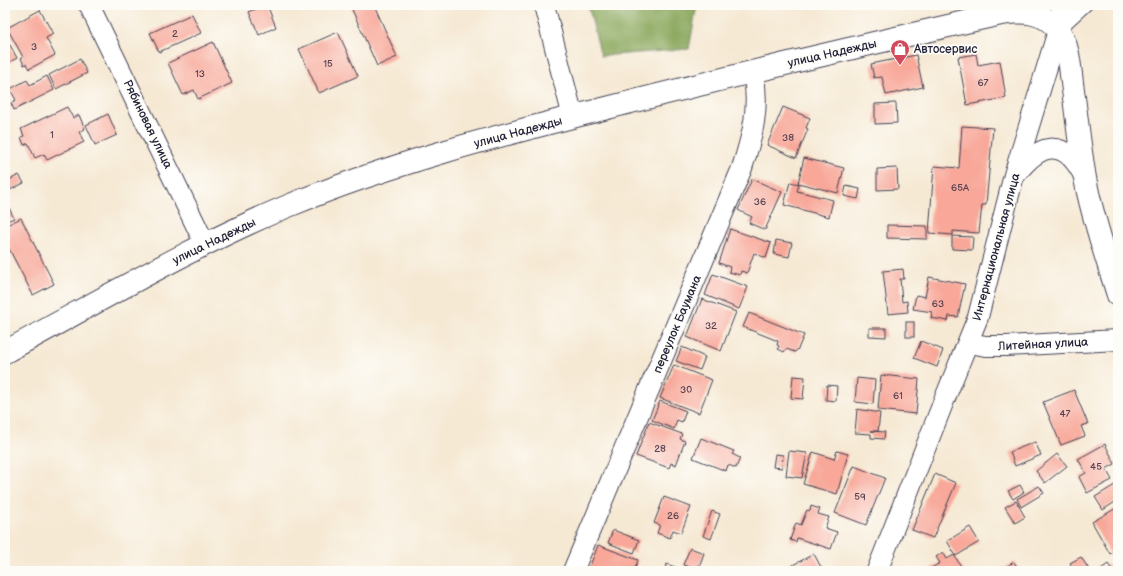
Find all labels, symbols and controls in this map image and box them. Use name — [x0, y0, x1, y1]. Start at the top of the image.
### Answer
house number: 2 — [172, 28, 178, 40]
street label: улица Надежды — [786, 36, 878, 71]
shop icon: Автосервис — [889, 38, 911, 66]
house number: 3 — [31, 41, 37, 53]
place label: Автосервис — [913, 42, 977, 57]
house number: 15 — [323, 58, 333, 70]
house number: 13 — [195, 68, 205, 80]
street label: Рябиновая улица — [120, 77, 176, 171]
house number: 67 — [977, 77, 989, 89]
street label: улица Надежды — [472, 114, 564, 151]
house number: 1 — [50, 129, 54, 141]
house number: 38 — [782, 132, 794, 144]
street label: Интернациональная улица — [970, 172, 1023, 323]
house number: 65А — [951, 182, 970, 194]
house number: 36 — [754, 196, 766, 208]
street label: улица Надежды — [170, 215, 258, 268]
street label: переулок Баумана — [650, 273, 705, 376]
house number: 63 — [932, 298, 944, 310]
house number: 32 — [705, 320, 717, 332]
street label: Литейная улица — [996, 335, 1089, 354]
house number: 30 — [680, 384, 692, 396]
house number: 61 — [893, 390, 903, 402]
house number: 47 — [1059, 408, 1071, 420]
house number: 28 — [654, 443, 666, 455]
house number: 45 — [1090, 461, 1102, 473]
house number: 59 — [854, 491, 866, 503]
house number: 26 — [667, 510, 679, 522]

